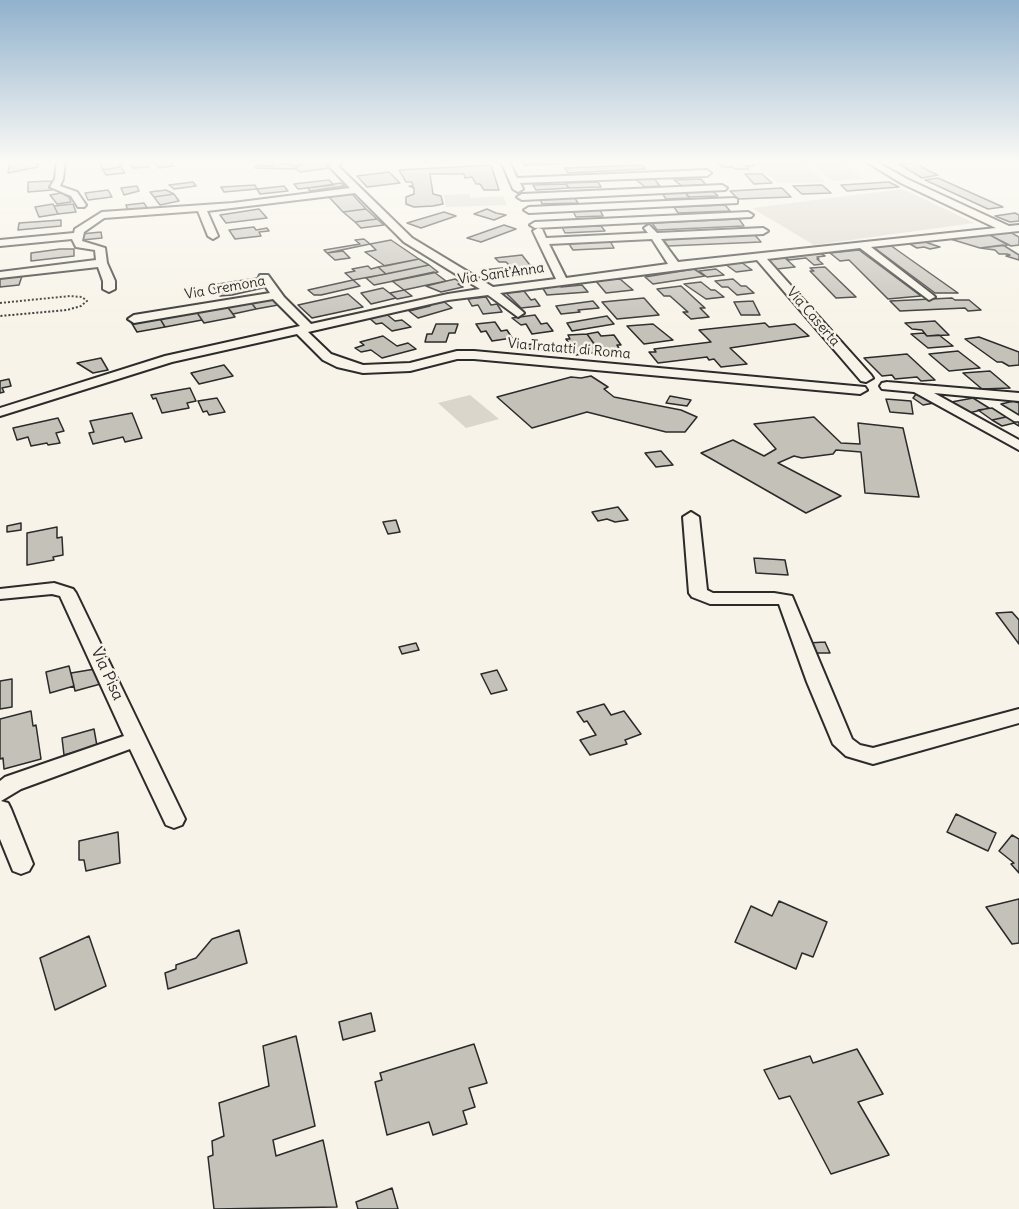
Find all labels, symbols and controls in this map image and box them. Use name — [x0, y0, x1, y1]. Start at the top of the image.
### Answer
street label: Via Sant'Anna — [457, 260, 545, 288]
street label: Via Cremona — [183, 273, 267, 303]
street label: Via Caserta — [783, 284, 843, 350]
street label: Via Tratatti di Roma — [507, 335, 631, 363]
street label: Via Pisa — [86, 645, 128, 703]

